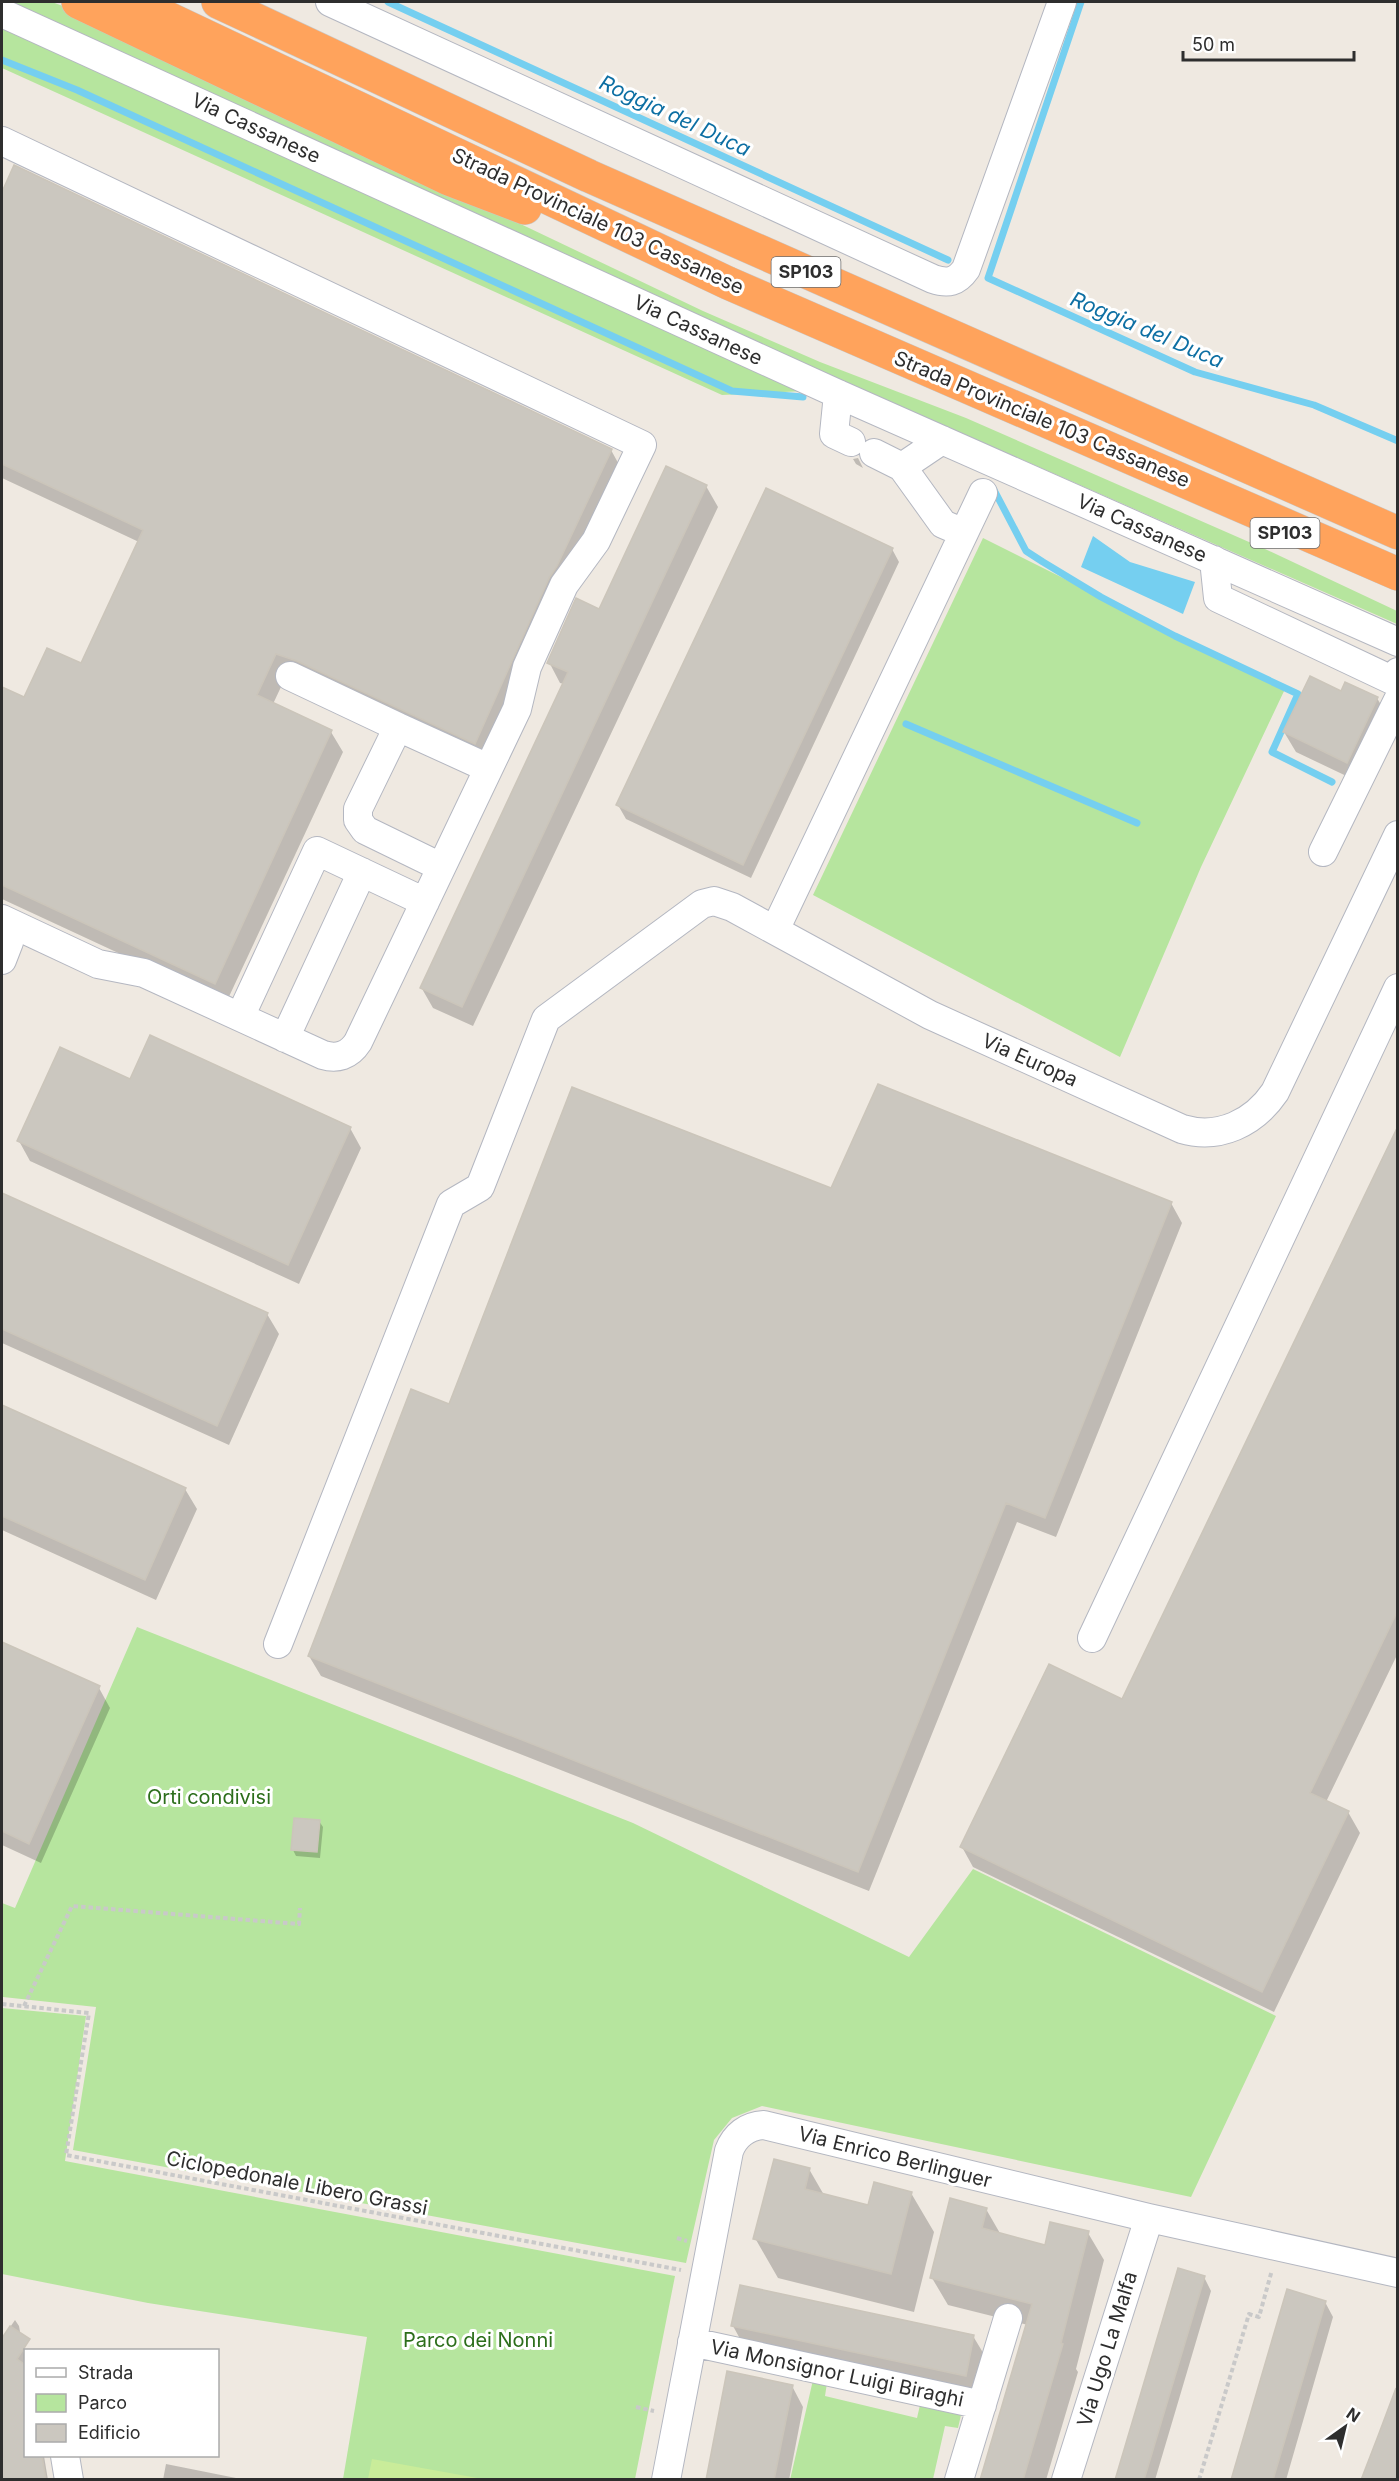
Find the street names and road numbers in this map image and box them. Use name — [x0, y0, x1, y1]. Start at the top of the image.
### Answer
street label: Via Cassanese — [188, 88, 324, 168]
street label: Strada Provinciale 103 Cassanese — [448, 143, 748, 299]
road number: SP103 — [772, 257, 840, 287]
street label: Via Cassanese — [630, 290, 766, 370]
street label: Strada Provinciale 103 Cassanese — [891, 346, 1193, 492]
street label: Via Cassanese — [1073, 489, 1211, 567]
road number: SP103 — [1250, 518, 1320, 548]
street label: Via Europa — [978, 1028, 1082, 1092]
street label: Via Enrico Berlinguer — [796, 2121, 995, 2193]
street label: Ciclopedonale Libero Grassi — [164, 2146, 430, 2220]
street label: Via Ugo La Malfa — [1072, 2269, 1142, 2429]
street label: Via Monsignor Luigi Biraghi — [708, 2334, 966, 2412]

